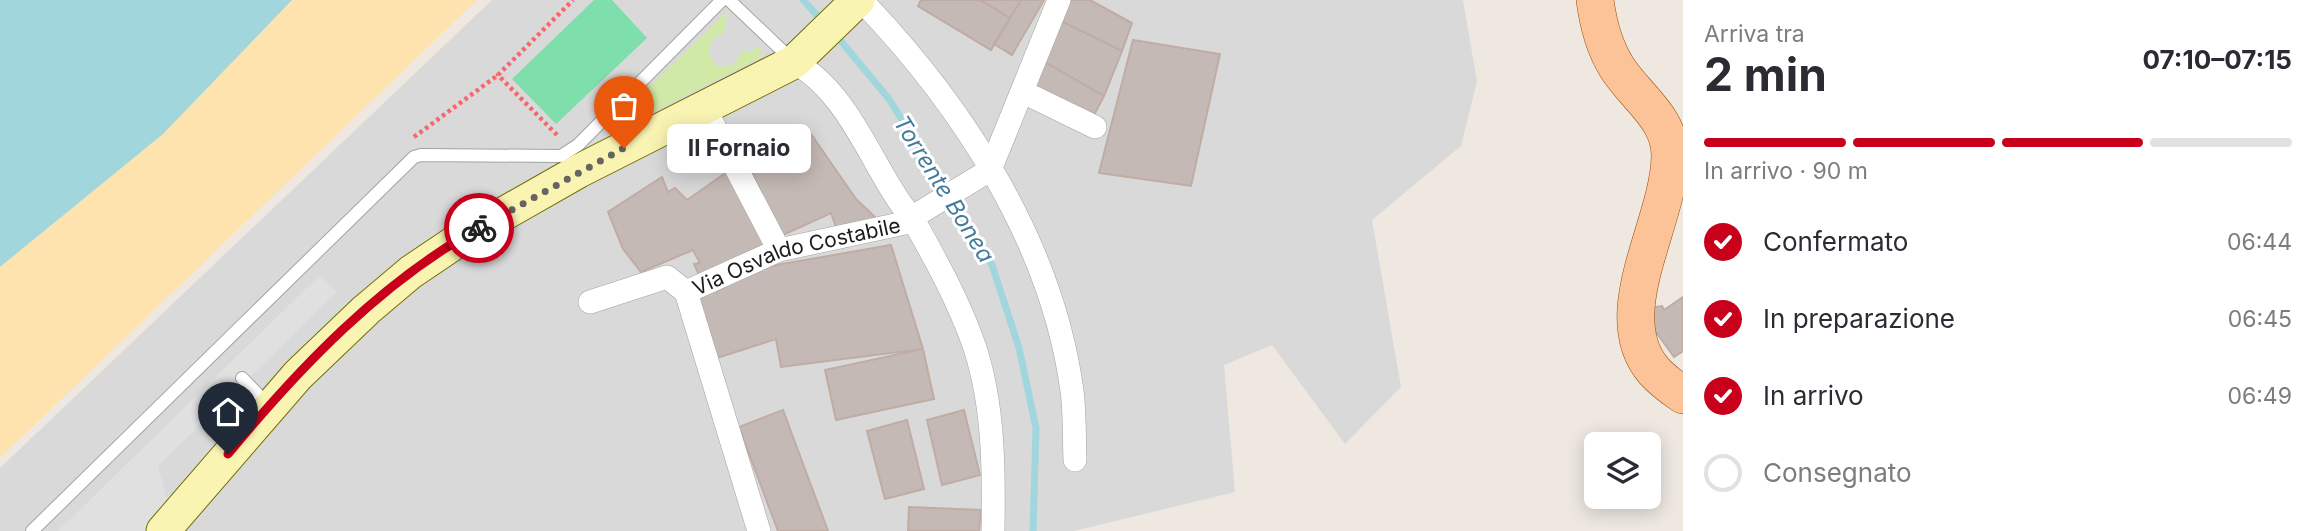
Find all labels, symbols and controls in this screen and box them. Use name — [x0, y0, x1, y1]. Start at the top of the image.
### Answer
text: Arriva tra — [1704, 20, 1805, 48]
text: 07:10–07:15 — [2143, 44, 2292, 75]
text: 2 min — [1704, 46, 1827, 102]
pin — [594, 76, 654, 148]
icon: bag — [605, 87, 643, 125]
water label: Torrente Bonea — [888, 110, 1000, 268]
callout: Il Fornaio — [666, 124, 810, 172]
text: Il Fornaio — [688, 134, 790, 162]
text: In arrivo · 90 m — [1704, 157, 1868, 185]
courier — [444, 193, 514, 263]
icon: bike — [460, 209, 498, 247]
street label: Via Osvaldo Costabile — [688, 212, 903, 300]
icon: check — [1704, 223, 1742, 261]
text: Confermato — [1763, 226, 1908, 257]
text: 06:44 — [2227, 228, 2292, 256]
icon: check — [1704, 300, 1742, 338]
text: In preparazione — [1763, 303, 1955, 334]
text: 06:45 — [2228, 305, 2292, 333]
icon: check — [1704, 377, 1742, 415]
text: In arrivo — [1763, 380, 1864, 411]
pin — [198, 382, 258, 454]
text: 06:49 — [2227, 382, 2292, 410]
icon: home — [209, 393, 247, 431]
map controls — [1584, 432, 1661, 509]
button: layers — [1584, 432, 1661, 509]
text: Consegnato — [1763, 457, 1912, 488]

